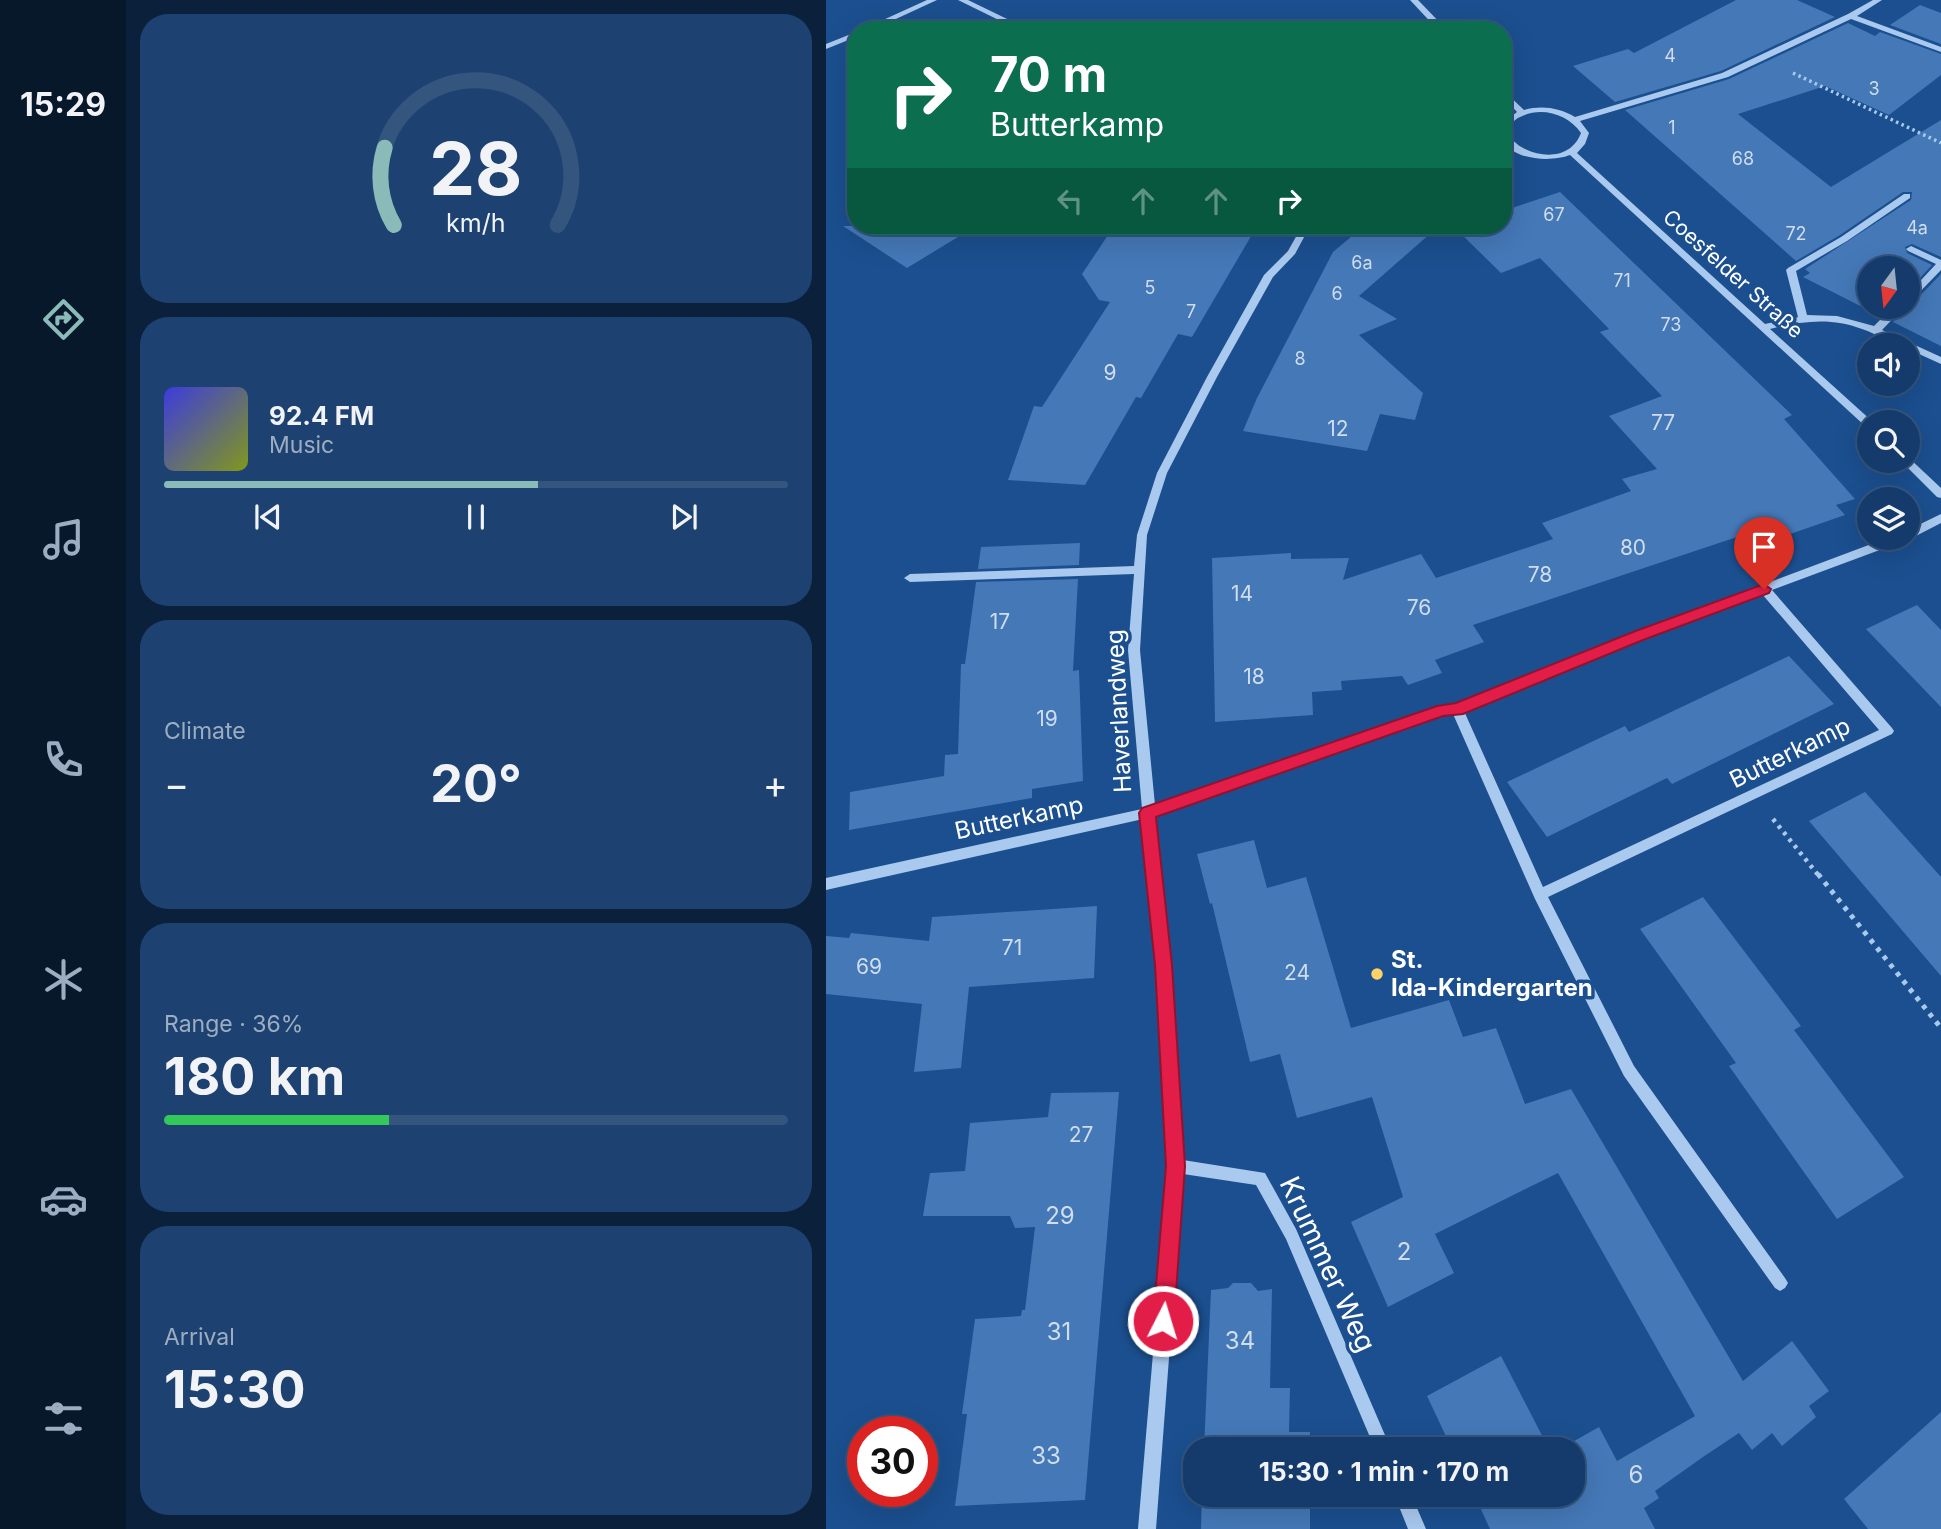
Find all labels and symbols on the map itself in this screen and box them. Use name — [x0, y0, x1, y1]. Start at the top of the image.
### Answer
house number: 4 — [1664, 45, 1676, 66]
house number: 3 — [1868, 78, 1880, 99]
house number: 1 — [1668, 117, 1676, 138]
house number: 68 — [1732, 148, 1754, 169]
house number: 67 — [1543, 204, 1565, 225]
street label: Coesfelder Straße — [1658, 204, 1809, 343]
house number: 4a — [1906, 217, 1928, 238]
house number: 72 — [1785, 223, 1807, 244]
house number: 6a — [1351, 252, 1373, 273]
north arrow — [1857, 256, 1920, 318]
house number: 71 — [1613, 270, 1631, 291]
house number: 5 — [1145, 277, 1155, 298]
house number: 6 — [1331, 283, 1343, 304]
house number: 7 — [1186, 301, 1196, 322]
house number: 73 — [1660, 314, 1682, 335]
house number: 8 — [1294, 348, 1306, 369]
house number: 9 — [1103, 360, 1117, 385]
house number: 77 — [1651, 410, 1675, 435]
house number: 12 — [1327, 416, 1349, 441]
pin — [1734, 517, 1794, 589]
house number: 80 — [1620, 535, 1646, 560]
house number: 78 — [1528, 562, 1552, 587]
house number: 14 — [1231, 581, 1253, 606]
house number: 76 — [1407, 595, 1431, 620]
house number: 17 — [990, 609, 1010, 634]
street label: Haverlandweg — [1100, 629, 1137, 793]
house number: 18 — [1243, 664, 1265, 689]
house number: 19 — [1036, 706, 1058, 731]
street label: Butterkamp — [1725, 711, 1855, 794]
street label: Butterkamp — [952, 790, 1086, 845]
house number: 71 — [1002, 935, 1022, 960]
place label: St. Ida-Kindergarten — [1391, 945, 1593, 1002]
house number: 69 — [856, 954, 882, 979]
house number: 24 — [1284, 960, 1310, 985]
marker: St. Ida-Kindergarten — [1369, 966, 1385, 982]
house number: 27 — [1069, 1122, 1093, 1147]
street label: Krummer Weg — [1273, 1171, 1383, 1357]
house number: 29 — [1045, 1201, 1075, 1230]
house number: 2 — [1397, 1237, 1411, 1266]
position arrow — [1126, 1284, 1200, 1358]
house number: 31 — [1047, 1317, 1071, 1346]
house number: 34 — [1225, 1326, 1255, 1355]
speed limit sign: 30 — [847, 1416, 938, 1507]
house number: 33 — [1031, 1441, 1061, 1470]
house number: 6 — [1629, 1460, 1643, 1489]

